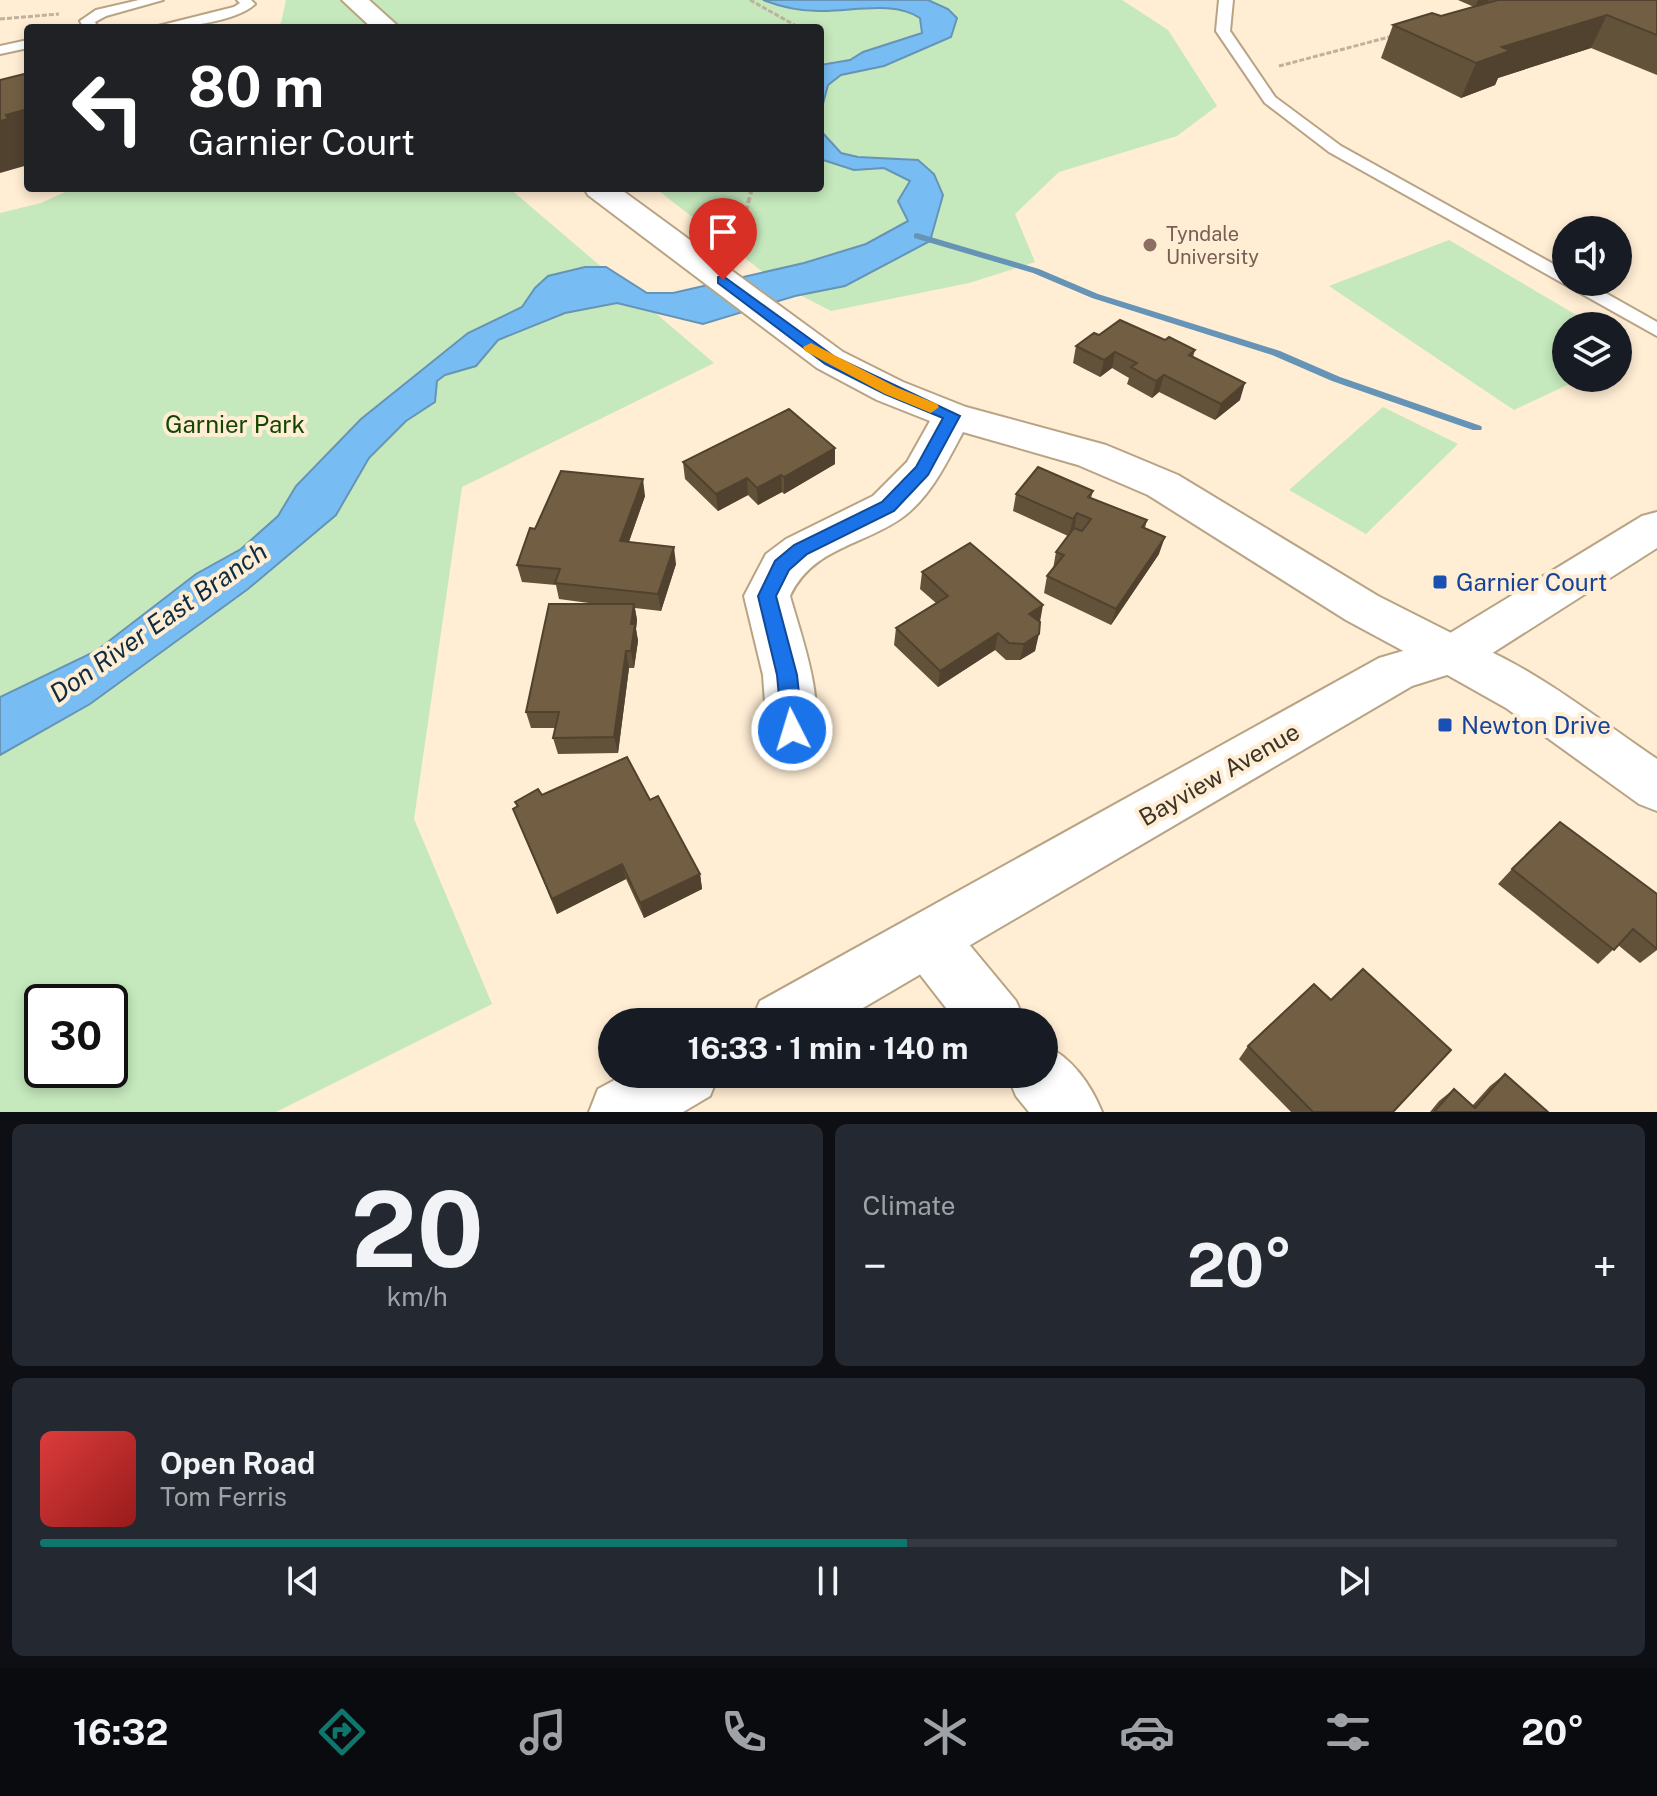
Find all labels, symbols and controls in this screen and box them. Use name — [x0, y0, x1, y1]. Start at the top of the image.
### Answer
text: 80 m — [188, 54, 324, 120]
icon: left — [56, 56, 160, 160]
text: Garnier Court — [188, 121, 415, 163]
pin — [689, 198, 757, 280]
icon: arrive — [701, 210, 745, 254]
map controls — [1552, 216, 1632, 392]
button: sound — [1552, 216, 1632, 296]
place label: Tyndale University — [1166, 222, 1259, 269]
marker: Tyndale University — [1141, 236, 1159, 254]
button: layers — [1552, 312, 1632, 392]
park label: Garnier Park — [165, 410, 305, 438]
water label: Don River East Branch — [43, 535, 273, 709]
place label: Garnier Court — [1456, 568, 1607, 596]
marker: Garnier Court — [1431, 573, 1449, 591]
position arrow — [750, 688, 834, 772]
place label: Newton Drive — [1461, 711, 1611, 739]
marker: Newton Drive — [1436, 716, 1454, 734]
street label: Bayview Avenue — [1134, 717, 1304, 831]
speed limit sign: 30 — [24, 984, 128, 1088]
text: 16:33 · 1 min · 140 m — [688, 1030, 968, 1066]
text: 20 — [351, 1168, 484, 1290]
text: Climate — [863, 1190, 956, 1221]
text: 20° — [1187, 1230, 1292, 1301]
text: − — [863, 1240, 887, 1292]
text: + — [1593, 1240, 1617, 1292]
text: km/h — [387, 1281, 448, 1312]
text: Open Road — [160, 1445, 315, 1481]
text: Tom Ferris — [160, 1481, 287, 1512]
icon: previous — [281, 1559, 325, 1603]
icon: pause — [806, 1559, 850, 1603]
icon: next — [1332, 1559, 1376, 1603]
icon: directions — [314, 1704, 370, 1760]
icon: music — [515, 1704, 571, 1760]
icon: phone — [716, 1704, 772, 1760]
icon: climate — [917, 1704, 973, 1760]
icon: car — [1119, 1704, 1175, 1760]
icon: filters — [1320, 1704, 1376, 1760]
text: 16:32 — [73, 1711, 168, 1753]
text: 20° — [1521, 1711, 1584, 1753]

